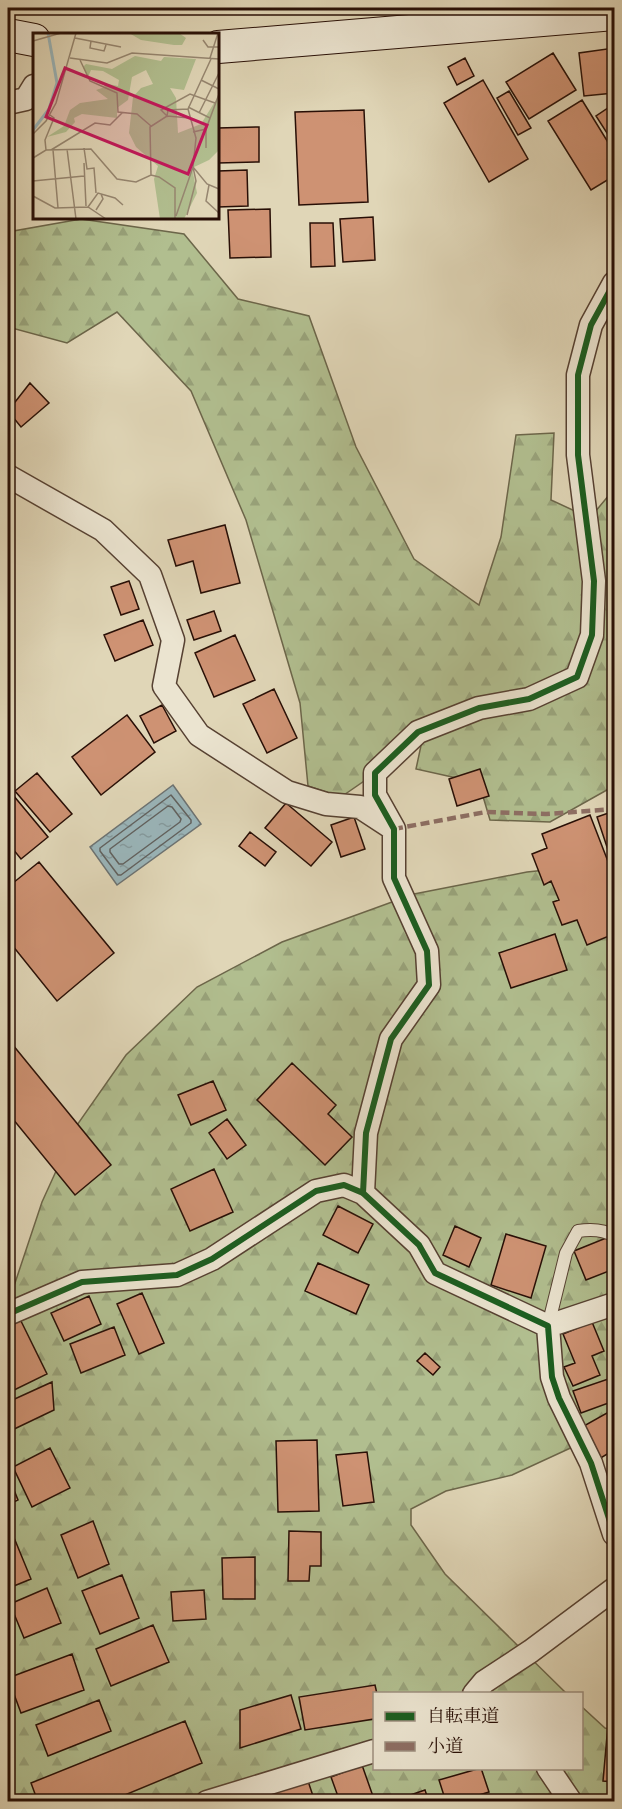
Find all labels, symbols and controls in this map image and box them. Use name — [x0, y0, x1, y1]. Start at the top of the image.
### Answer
inset map — [33, 33, 219, 219]
legend — [373, 1692, 583, 1770]
text: 自転車道 — [427, 1705, 499, 1730]
text: 小道 — [427, 1735, 463, 1760]

